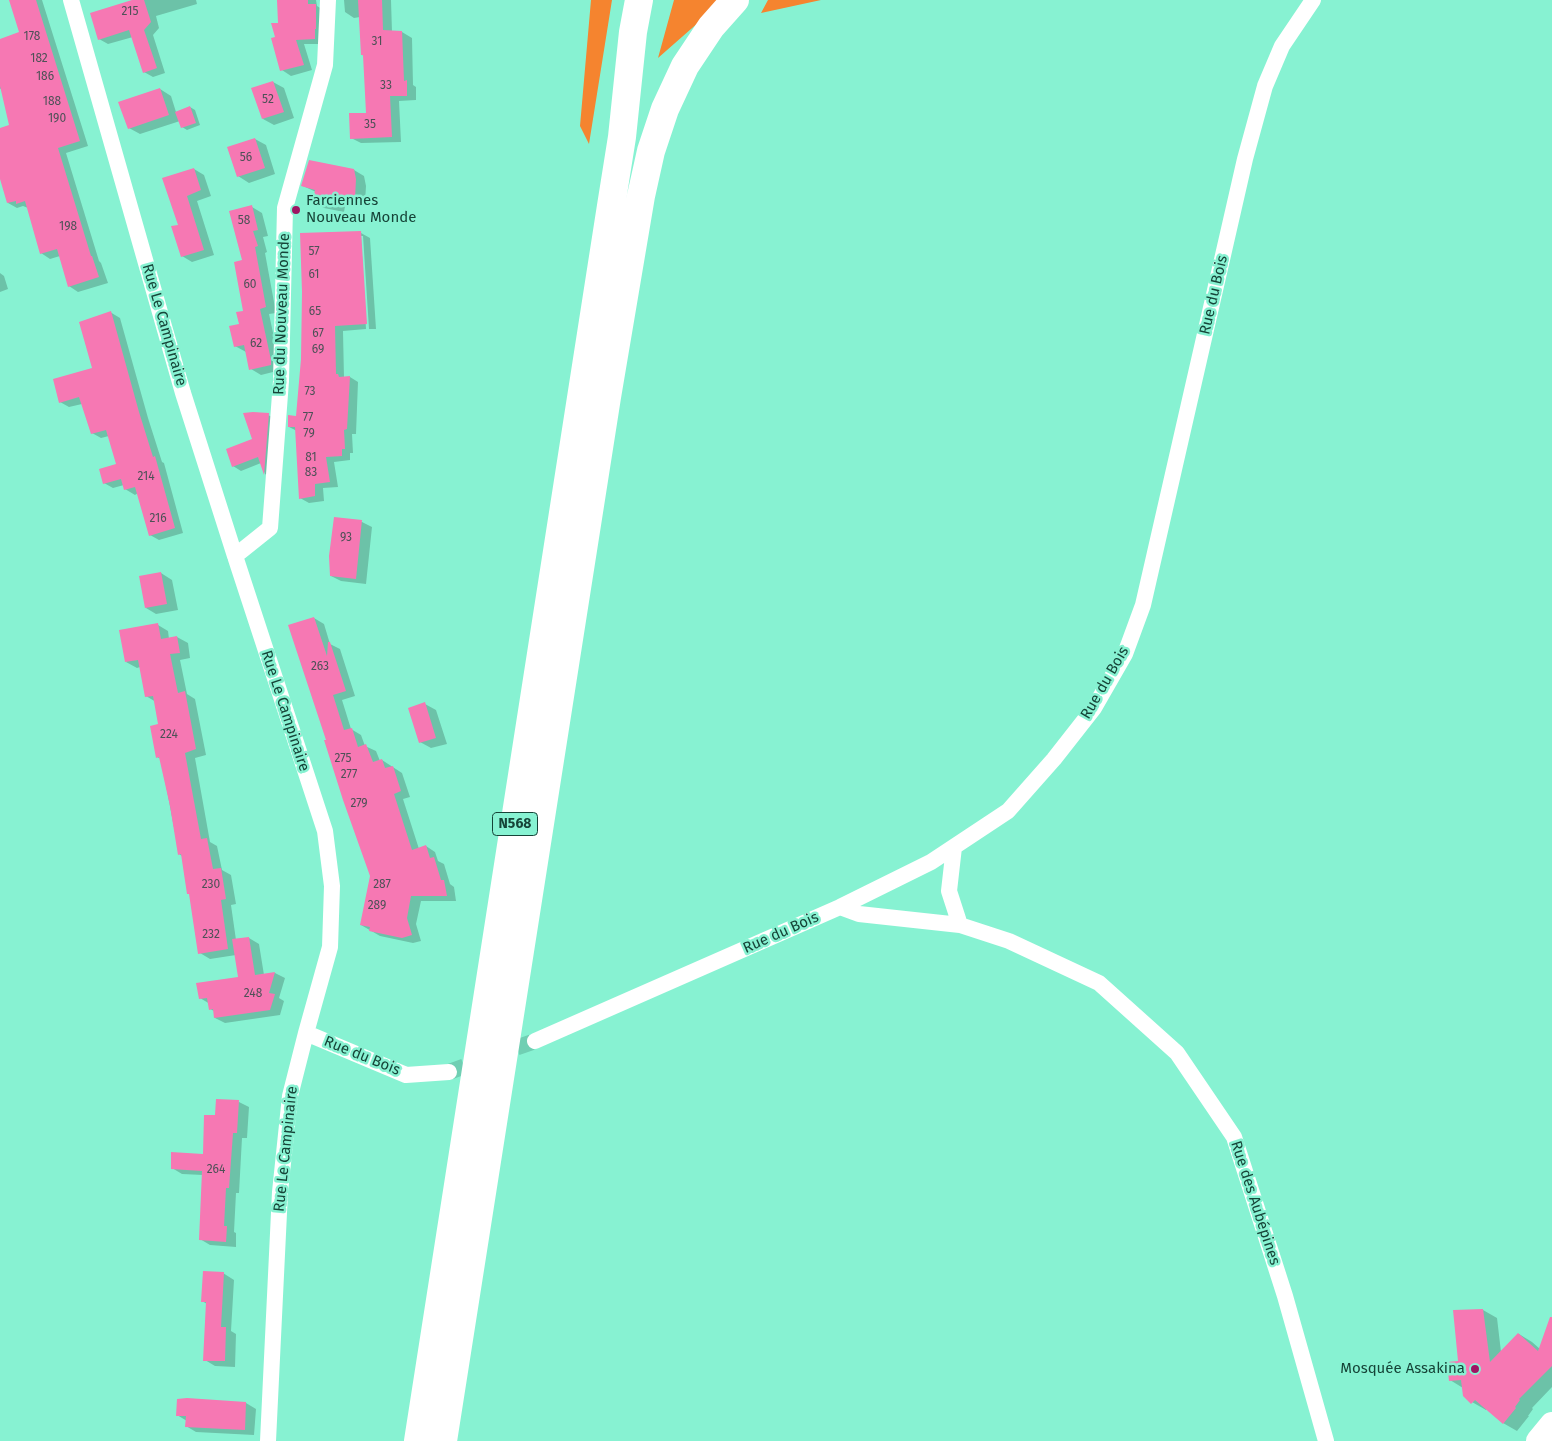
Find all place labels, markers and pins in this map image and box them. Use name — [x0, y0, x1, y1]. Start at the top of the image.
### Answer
place label: Farciennes Nouveau Monde — [306, 192, 416, 227]
marker: Farciennes Nouveau Monde — [290, 204, 302, 216]
place label: Mosquée Assakina — [1340, 1360, 1465, 1378]
marker: Mosquée Assakina — [1469, 1363, 1481, 1375]

